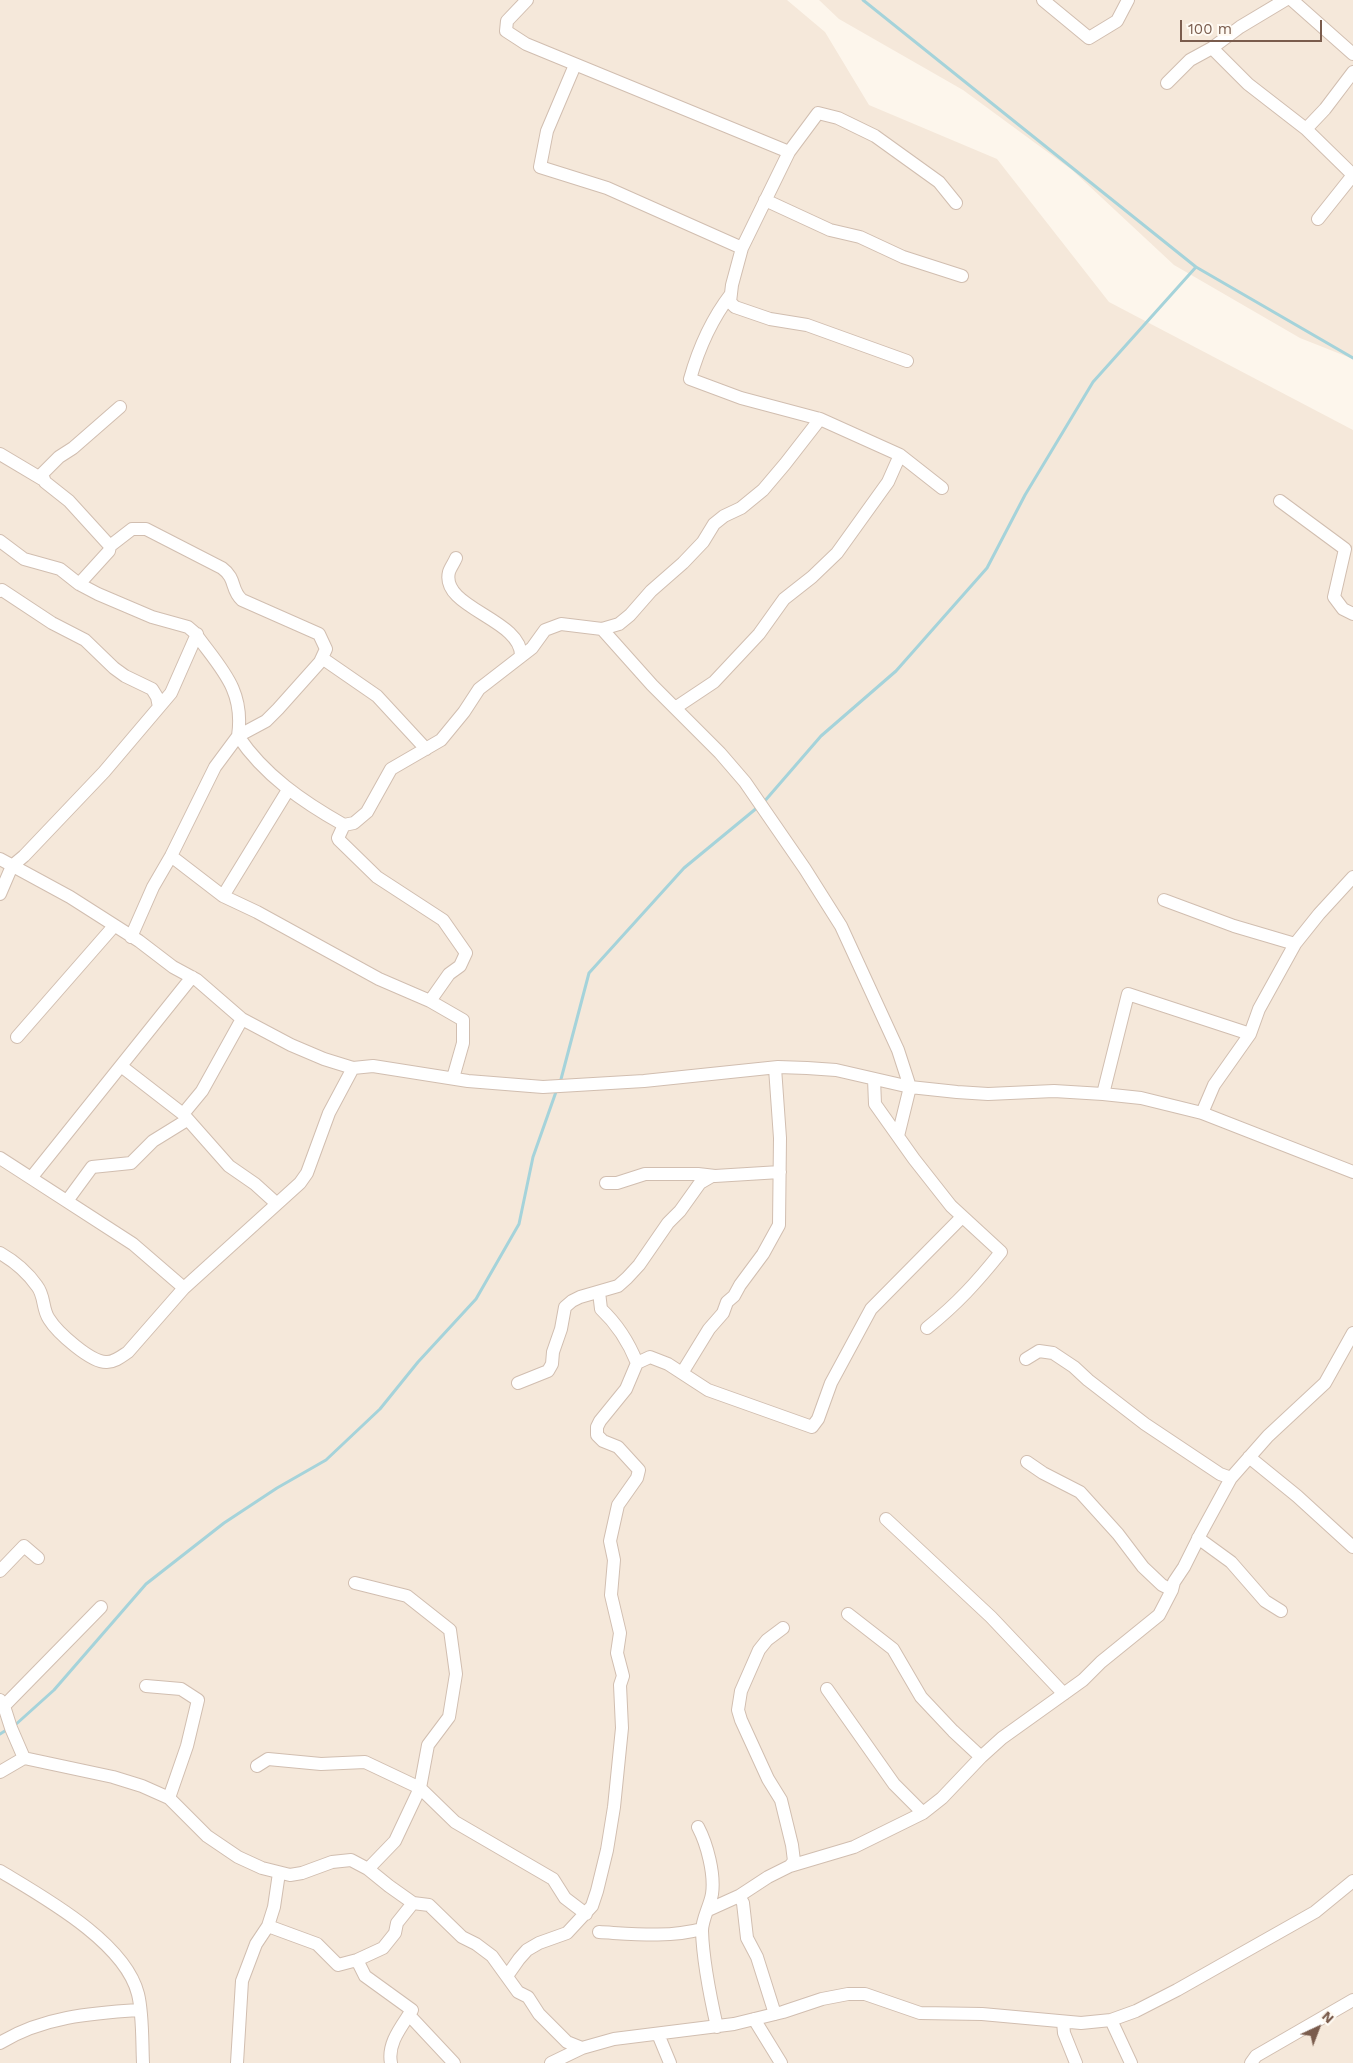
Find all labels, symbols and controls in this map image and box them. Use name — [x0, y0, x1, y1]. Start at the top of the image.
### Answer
scale bar — [1183, 10, 1326, 42]
text: 100 m — [1188, 20, 1232, 38]
north arrow — [1293, 2003, 1343, 2053]
text: N — [1319, 2008, 1337, 2026]

